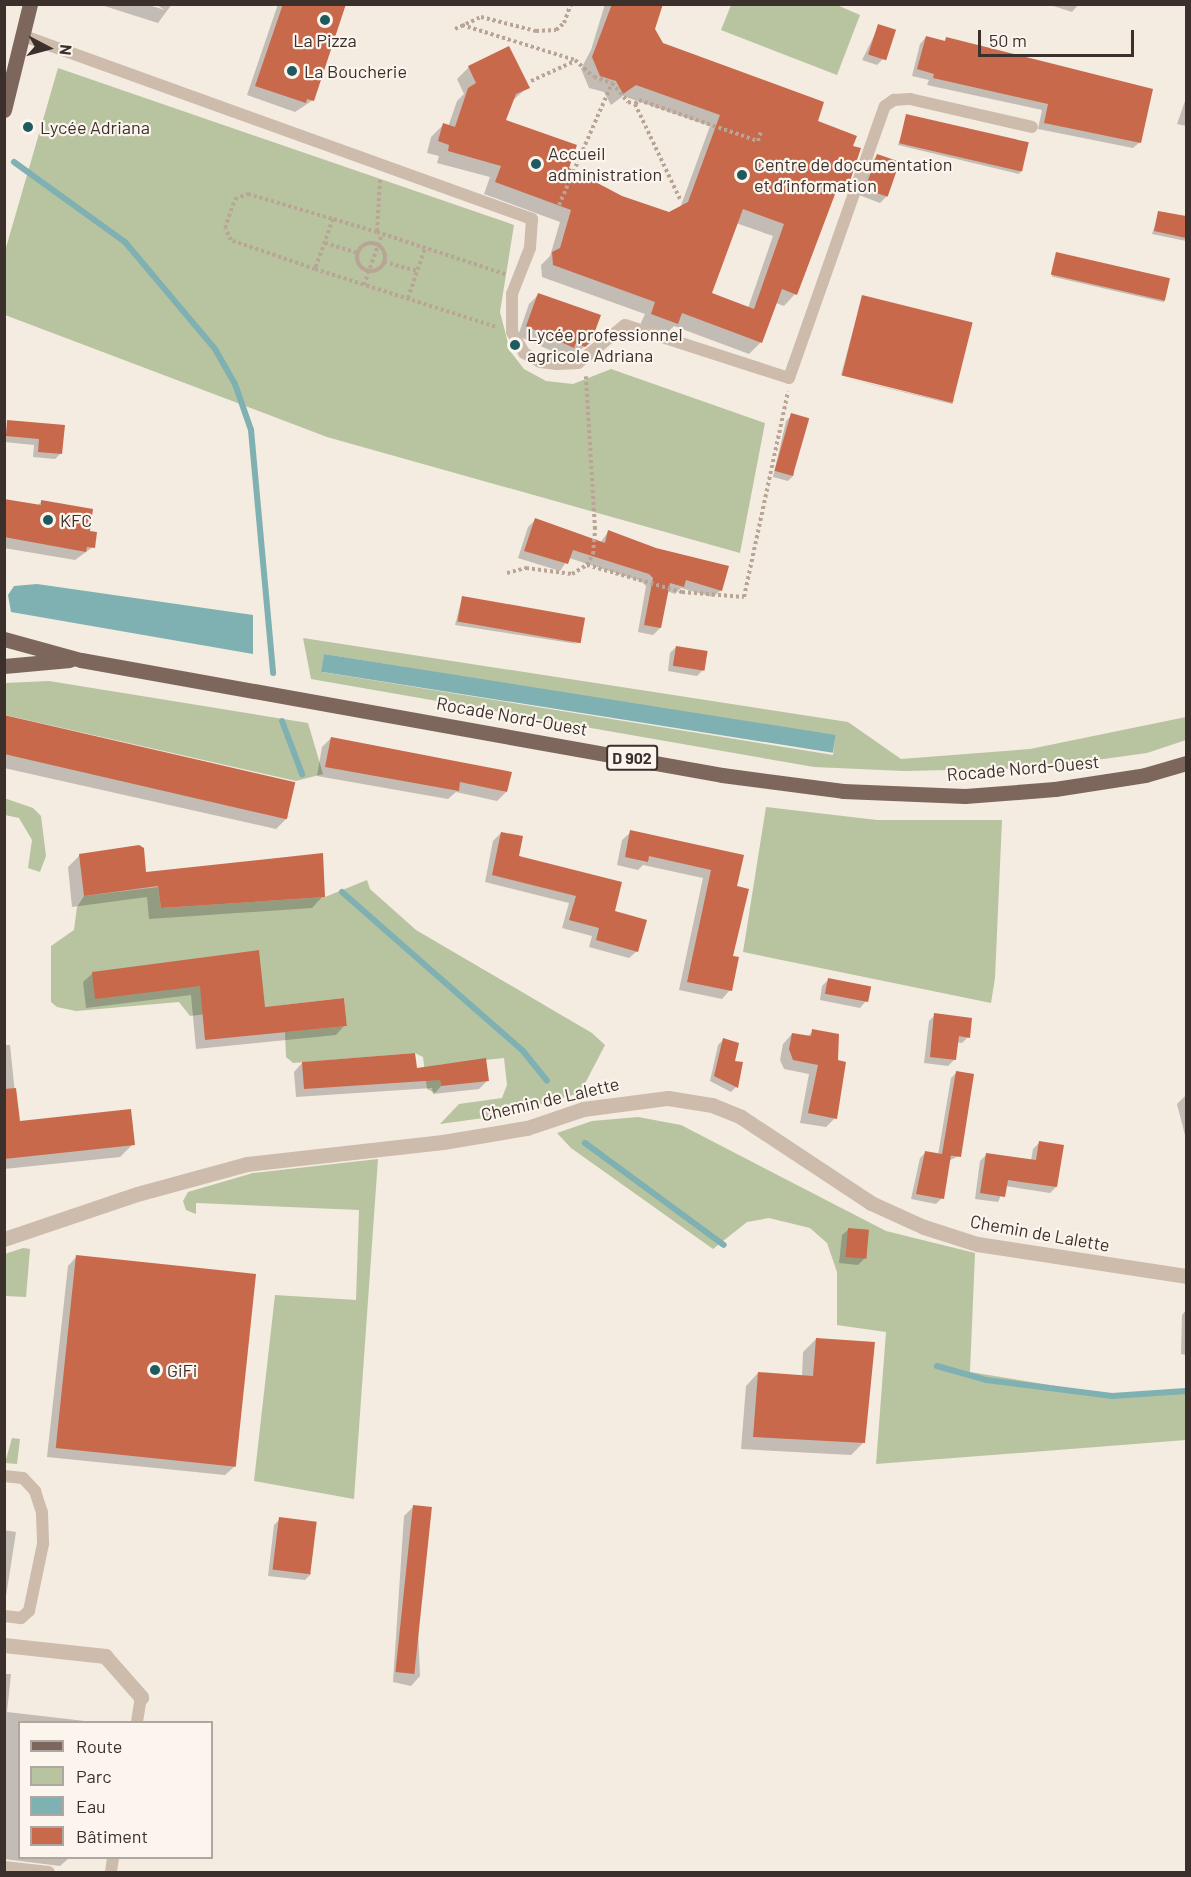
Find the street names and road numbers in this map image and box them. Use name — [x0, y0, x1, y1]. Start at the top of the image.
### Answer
street label: Rocade Nord-Ouest — [435, 692, 589, 740]
road number: D 902 — [605, 745, 659, 771]
street label: Rocade Nord-Ouest — [946, 751, 1100, 785]
street label: Chemin de Lalette — [479, 1073, 621, 1125]
street label: Chemin de Lalette — [969, 1210, 1111, 1256]

